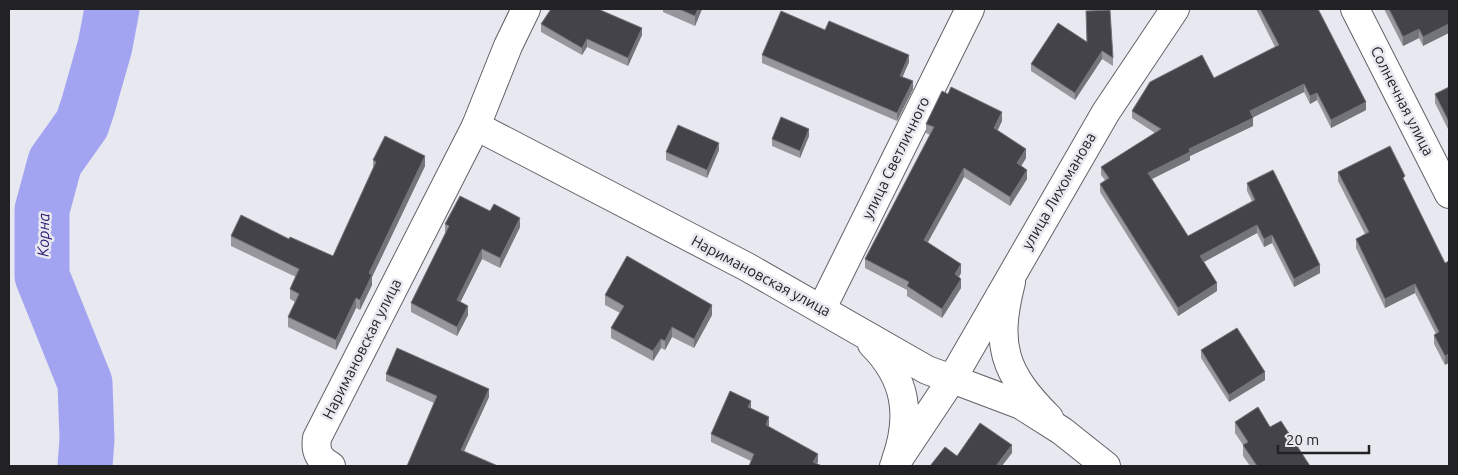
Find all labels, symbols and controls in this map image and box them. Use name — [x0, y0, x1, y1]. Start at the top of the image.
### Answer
street label: Солнечная улица — [1367, 43, 1437, 158]
street label: улица Светличного — [858, 94, 933, 222]
street label: улица Лихоманова — [1018, 129, 1099, 252]
water label: Корна — [34, 213, 52, 257]
street label: Наримановская улица — [689, 232, 834, 319]
street label: Наримановская улица — [319, 276, 404, 422]
scale bar — [1278, 422, 1369, 454]
text: 20 m — [1286, 431, 1319, 448]

